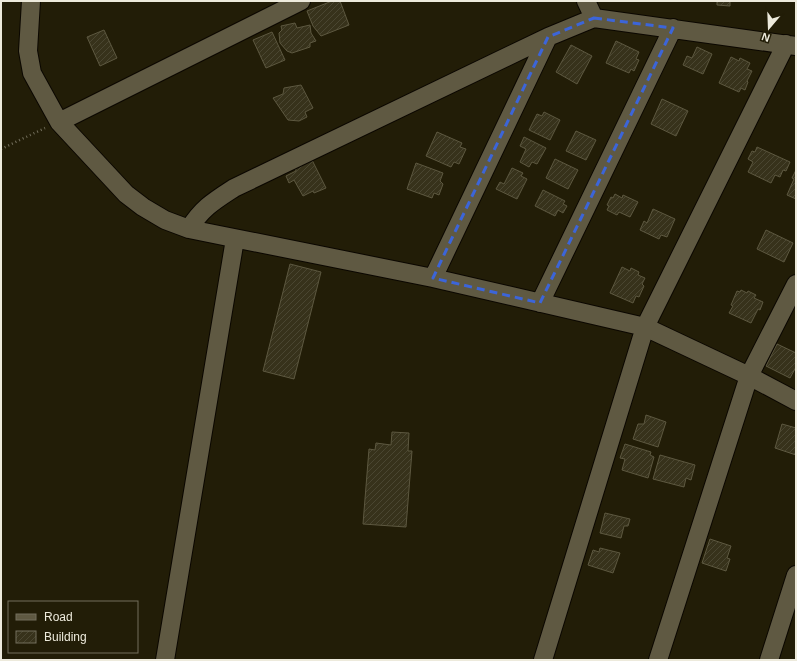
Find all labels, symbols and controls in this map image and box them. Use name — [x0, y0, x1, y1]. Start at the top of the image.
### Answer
north arrow — [749, 8, 789, 48]
text: N — [760, 30, 771, 44]
legend — [8, 601, 138, 653]
text: Road — [44, 610, 73, 624]
text: Building — [44, 630, 87, 644]

